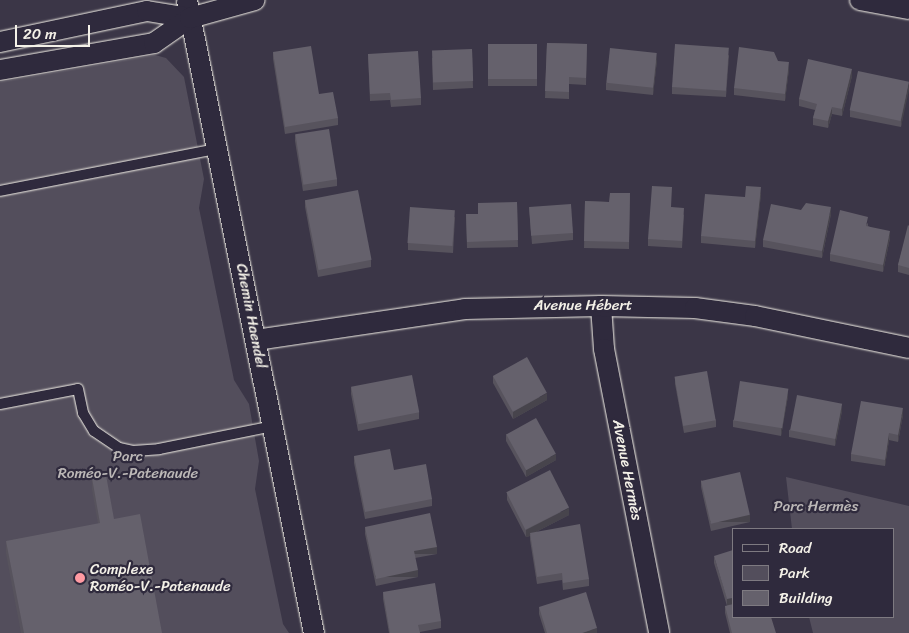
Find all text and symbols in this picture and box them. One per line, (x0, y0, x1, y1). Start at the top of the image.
scale bar (18, 15, 92, 47)
text: 20 m (23, 21, 57, 47)
street label: Chemin Haendel (232, 262, 270, 370)
street label: Avenue Hébert (534, 297, 632, 315)
street label: Avenue Hermès (608, 418, 646, 522)
park label: Parc Roméo-V.-Patenaude (58, 447, 198, 482)
park label: Parc Hermès (774, 498, 858, 516)
legend (732, 528, 894, 618)
text: Road (779, 535, 811, 561)
place label: Complexe Roméo-V.-Patenaude (90, 560, 231, 595)
text: Park (779, 560, 810, 586)
marker: Complexe Roméo-V.-Patenaude (74, 572, 86, 584)
text: Building (779, 585, 833, 611)

